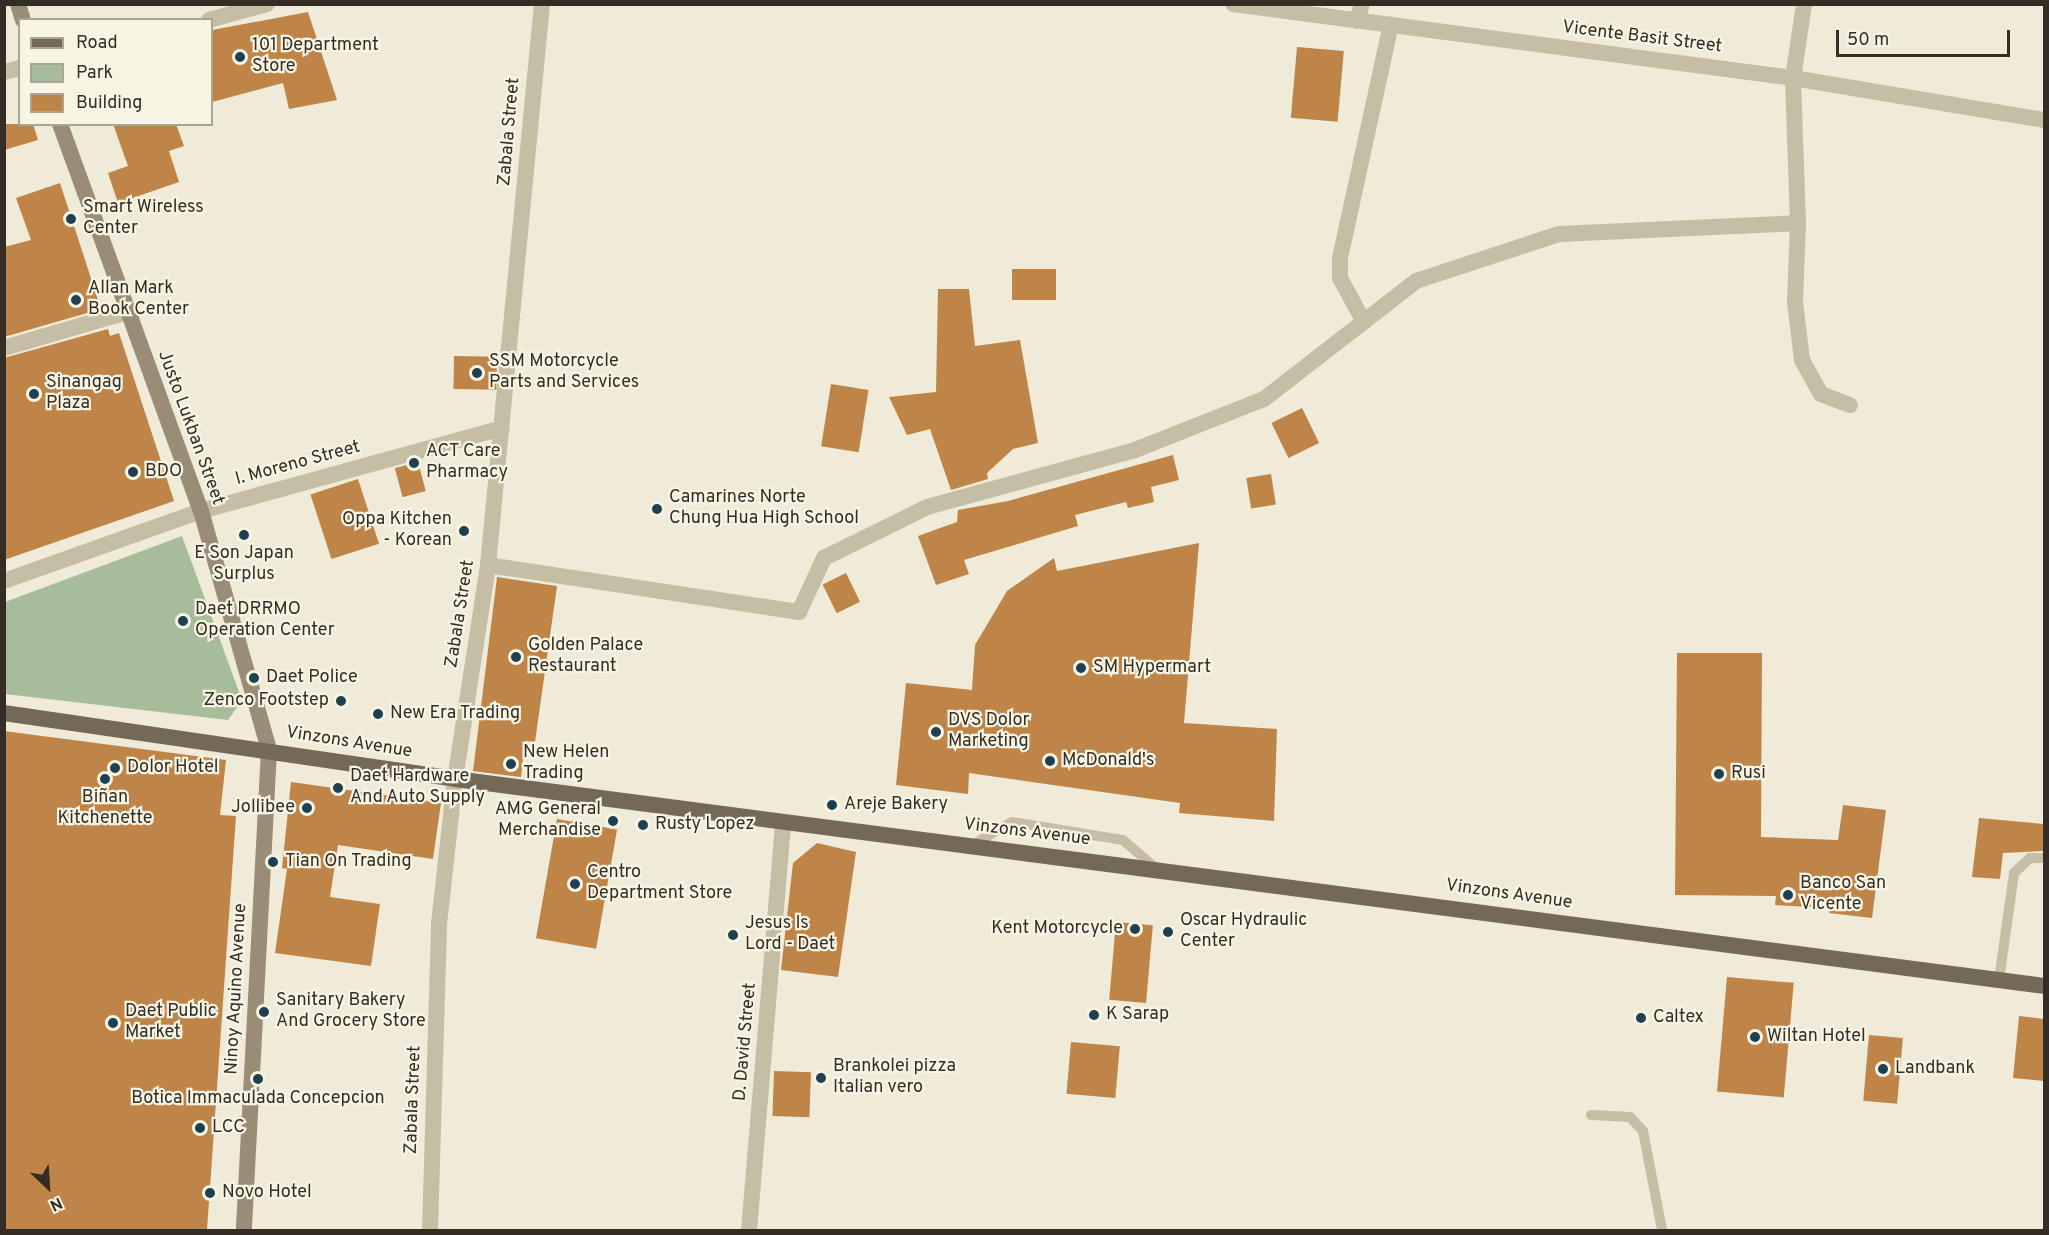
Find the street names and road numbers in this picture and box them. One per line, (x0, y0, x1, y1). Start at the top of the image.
street label: Vicente Basit Street (1561, 17, 1723, 59)
street label: Zabala Street (494, 77, 526, 187)
street label: Justo Lukban Street (152, 348, 228, 508)
street label: I. Moreno Street (233, 437, 363, 491)
street label: Zabala Street (442, 558, 480, 670)
street label: Vinzons Avenue (284, 722, 414, 764)
street label: Vinzons Avenue (962, 814, 1092, 852)
street label: Vinzons Avenue (1444, 875, 1574, 915)
street label: Ninoy Aquino Avenue (222, 902, 252, 1076)
street label: D. David Street (730, 982, 762, 1102)
street label: Zabala Street (401, 1045, 427, 1155)

